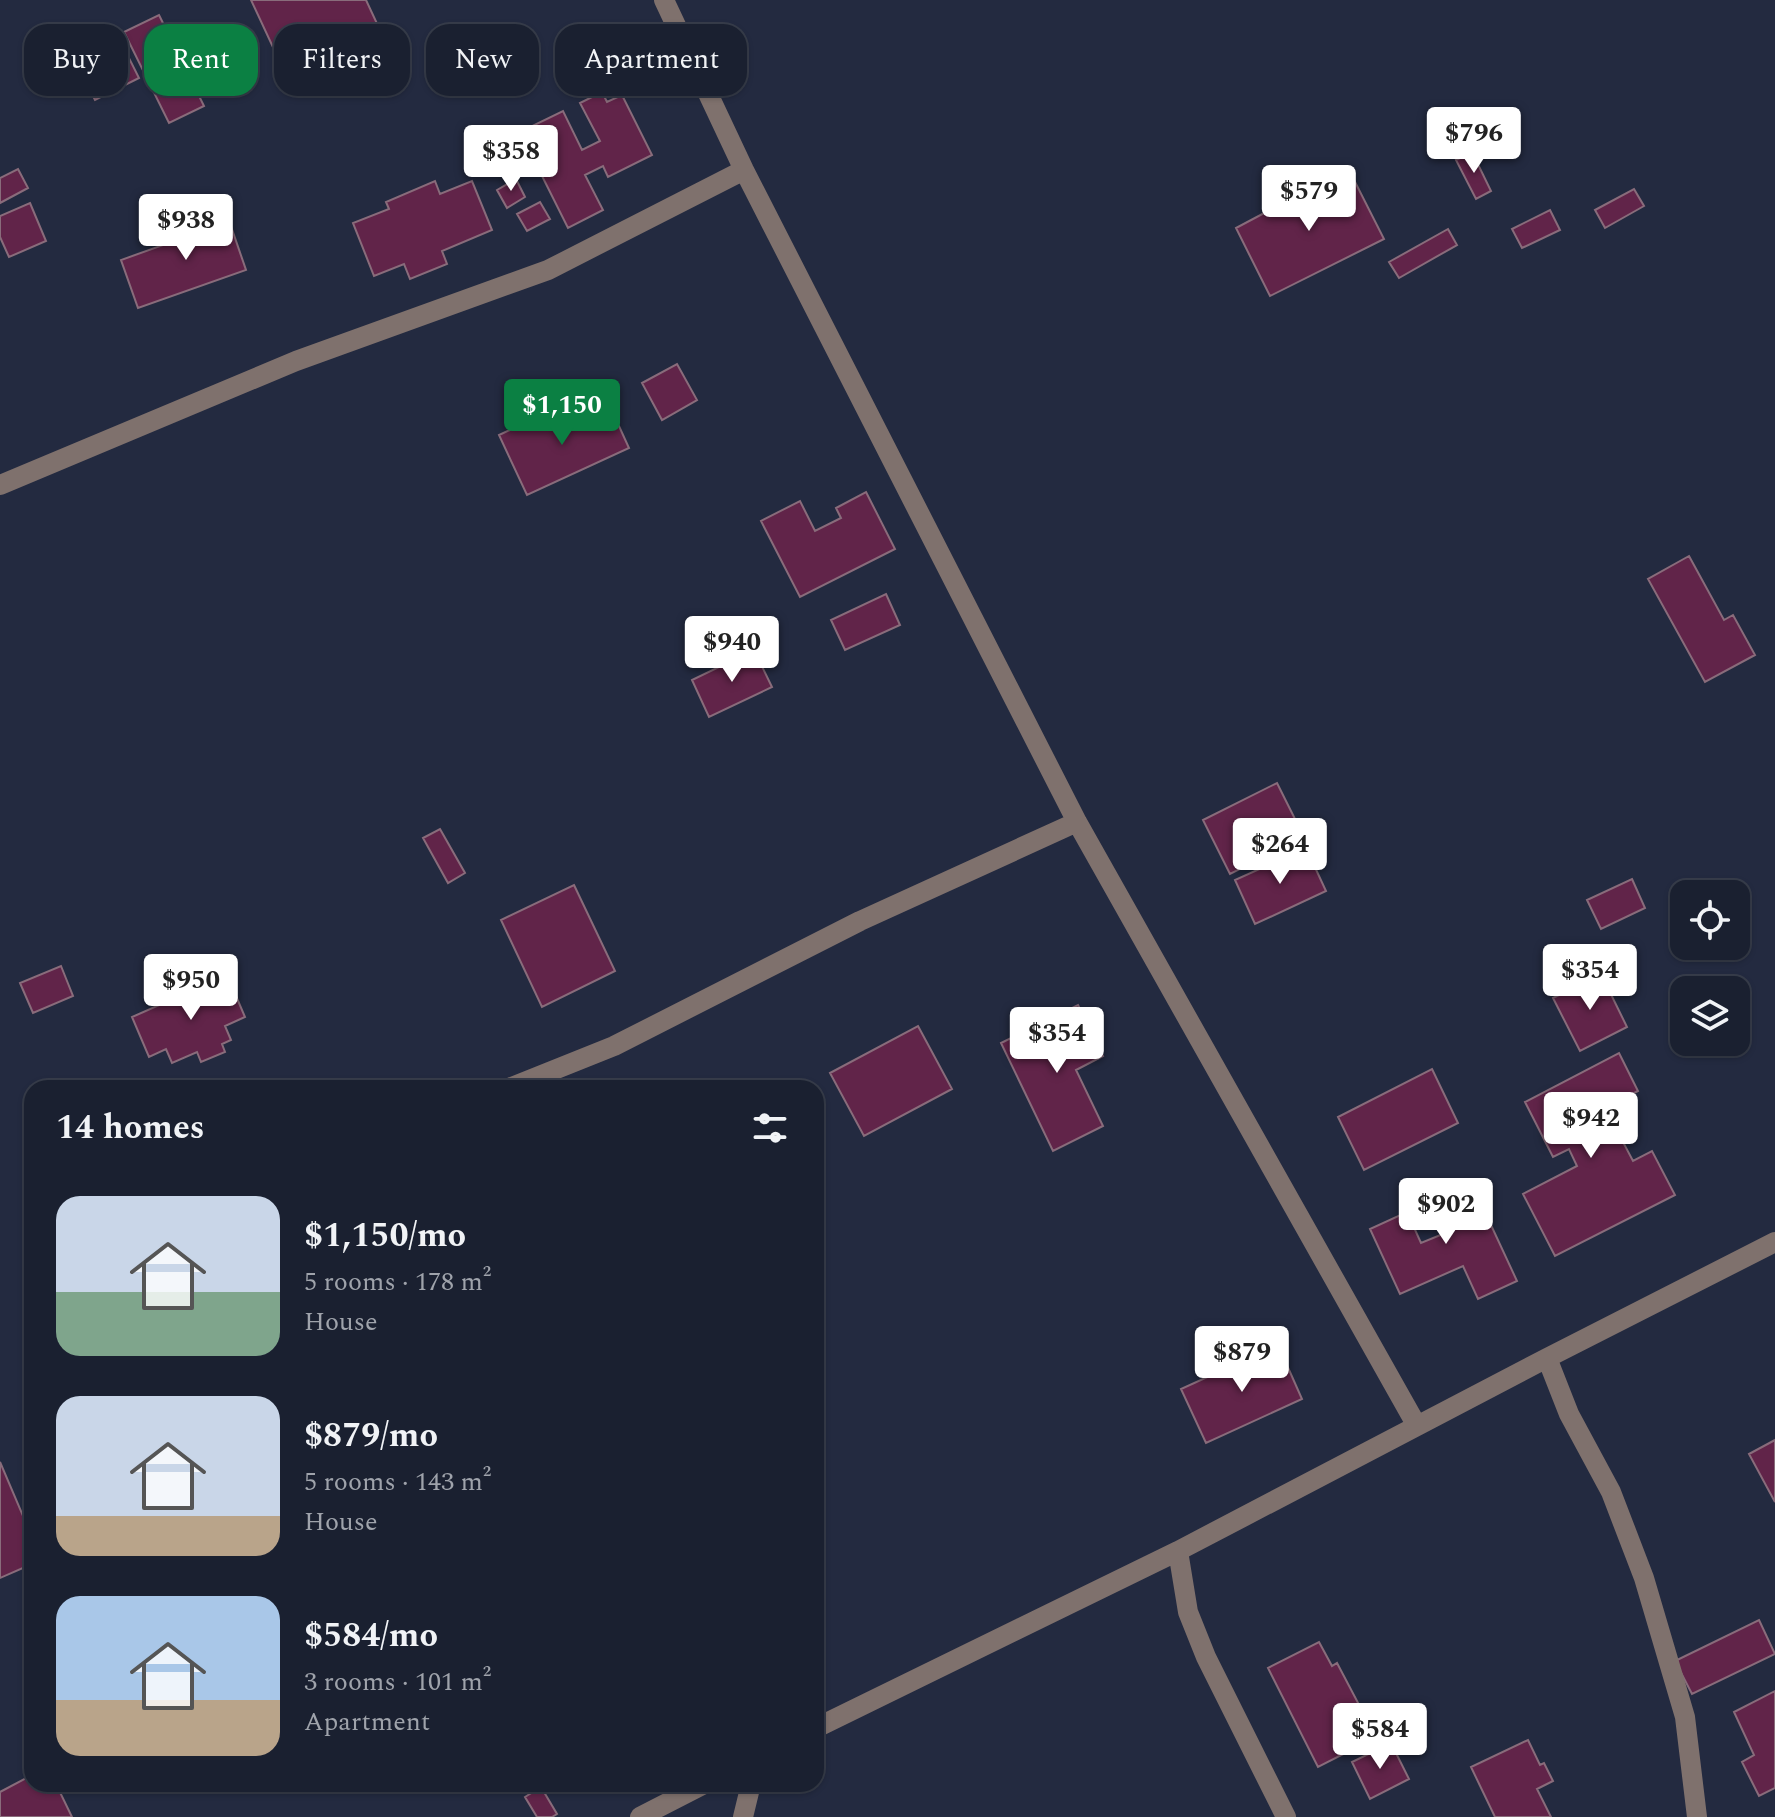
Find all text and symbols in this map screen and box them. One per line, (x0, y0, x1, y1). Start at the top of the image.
chip: Buy (24, 24, 128, 96)
chip: Rent (144, 24, 258, 96)
chip: Filters (274, 24, 410, 96)
chip: New (426, 24, 539, 96)
chip: Apartment (555, 24, 747, 96)
pin: $796 (1427, 107, 1521, 175)
text: $796 (1445, 113, 1503, 153)
pin: $358 (464, 125, 558, 193)
text: $358 (482, 131, 540, 171)
pin: $579 (1262, 165, 1356, 233)
text: $579 (1280, 171, 1338, 211)
pin: $938 (139, 194, 233, 262)
text: $938 (157, 200, 215, 240)
pin: $1,150 (497, 379, 627, 447)
text: $1,150 (522, 385, 602, 425)
pin: $940 (685, 616, 779, 684)
text: $940 (703, 622, 761, 662)
pin: $264 (1233, 818, 1327, 886)
text: $264 (1251, 824, 1309, 864)
map controls (1670, 880, 1750, 1056)
button: locate (1670, 880, 1750, 960)
pin: $354 (1543, 944, 1637, 1012)
text: $354 (1561, 950, 1619, 990)
pin: $950 (144, 954, 238, 1022)
text: $950 (162, 960, 220, 1000)
button: layers (1670, 976, 1750, 1056)
pin: $354 (1010, 1007, 1104, 1075)
text: $354 (1028, 1013, 1086, 1053)
pin: $942 (1544, 1092, 1638, 1160)
text: $942 (1562, 1098, 1620, 1138)
text: 14 homes (56, 1102, 205, 1154)
icon: filters (748, 1106, 792, 1150)
pin: $902 (1399, 1178, 1493, 1246)
text: $902 (1417, 1184, 1475, 1224)
text: $1,150/mo (304, 1210, 466, 1262)
icon: home (120, 1228, 216, 1324)
text: 5 rooms · 178 m² (304, 1262, 491, 1302)
text: House (304, 1302, 378, 1342)
pin: $879 (1195, 1326, 1289, 1394)
text: $879 (1213, 1332, 1271, 1372)
text: $879/mo (304, 1410, 438, 1462)
icon: home (120, 1428, 216, 1524)
text: 5 rooms · 143 m² (304, 1462, 491, 1502)
text: House (304, 1502, 378, 1542)
text: $584/mo (304, 1610, 438, 1662)
icon: home (120, 1628, 216, 1724)
text: 3 rooms · 101 m² (304, 1662, 491, 1702)
text: Apartment (304, 1702, 430, 1742)
pin: $584 (1333, 1703, 1427, 1771)
text: $584 (1351, 1709, 1409, 1749)

